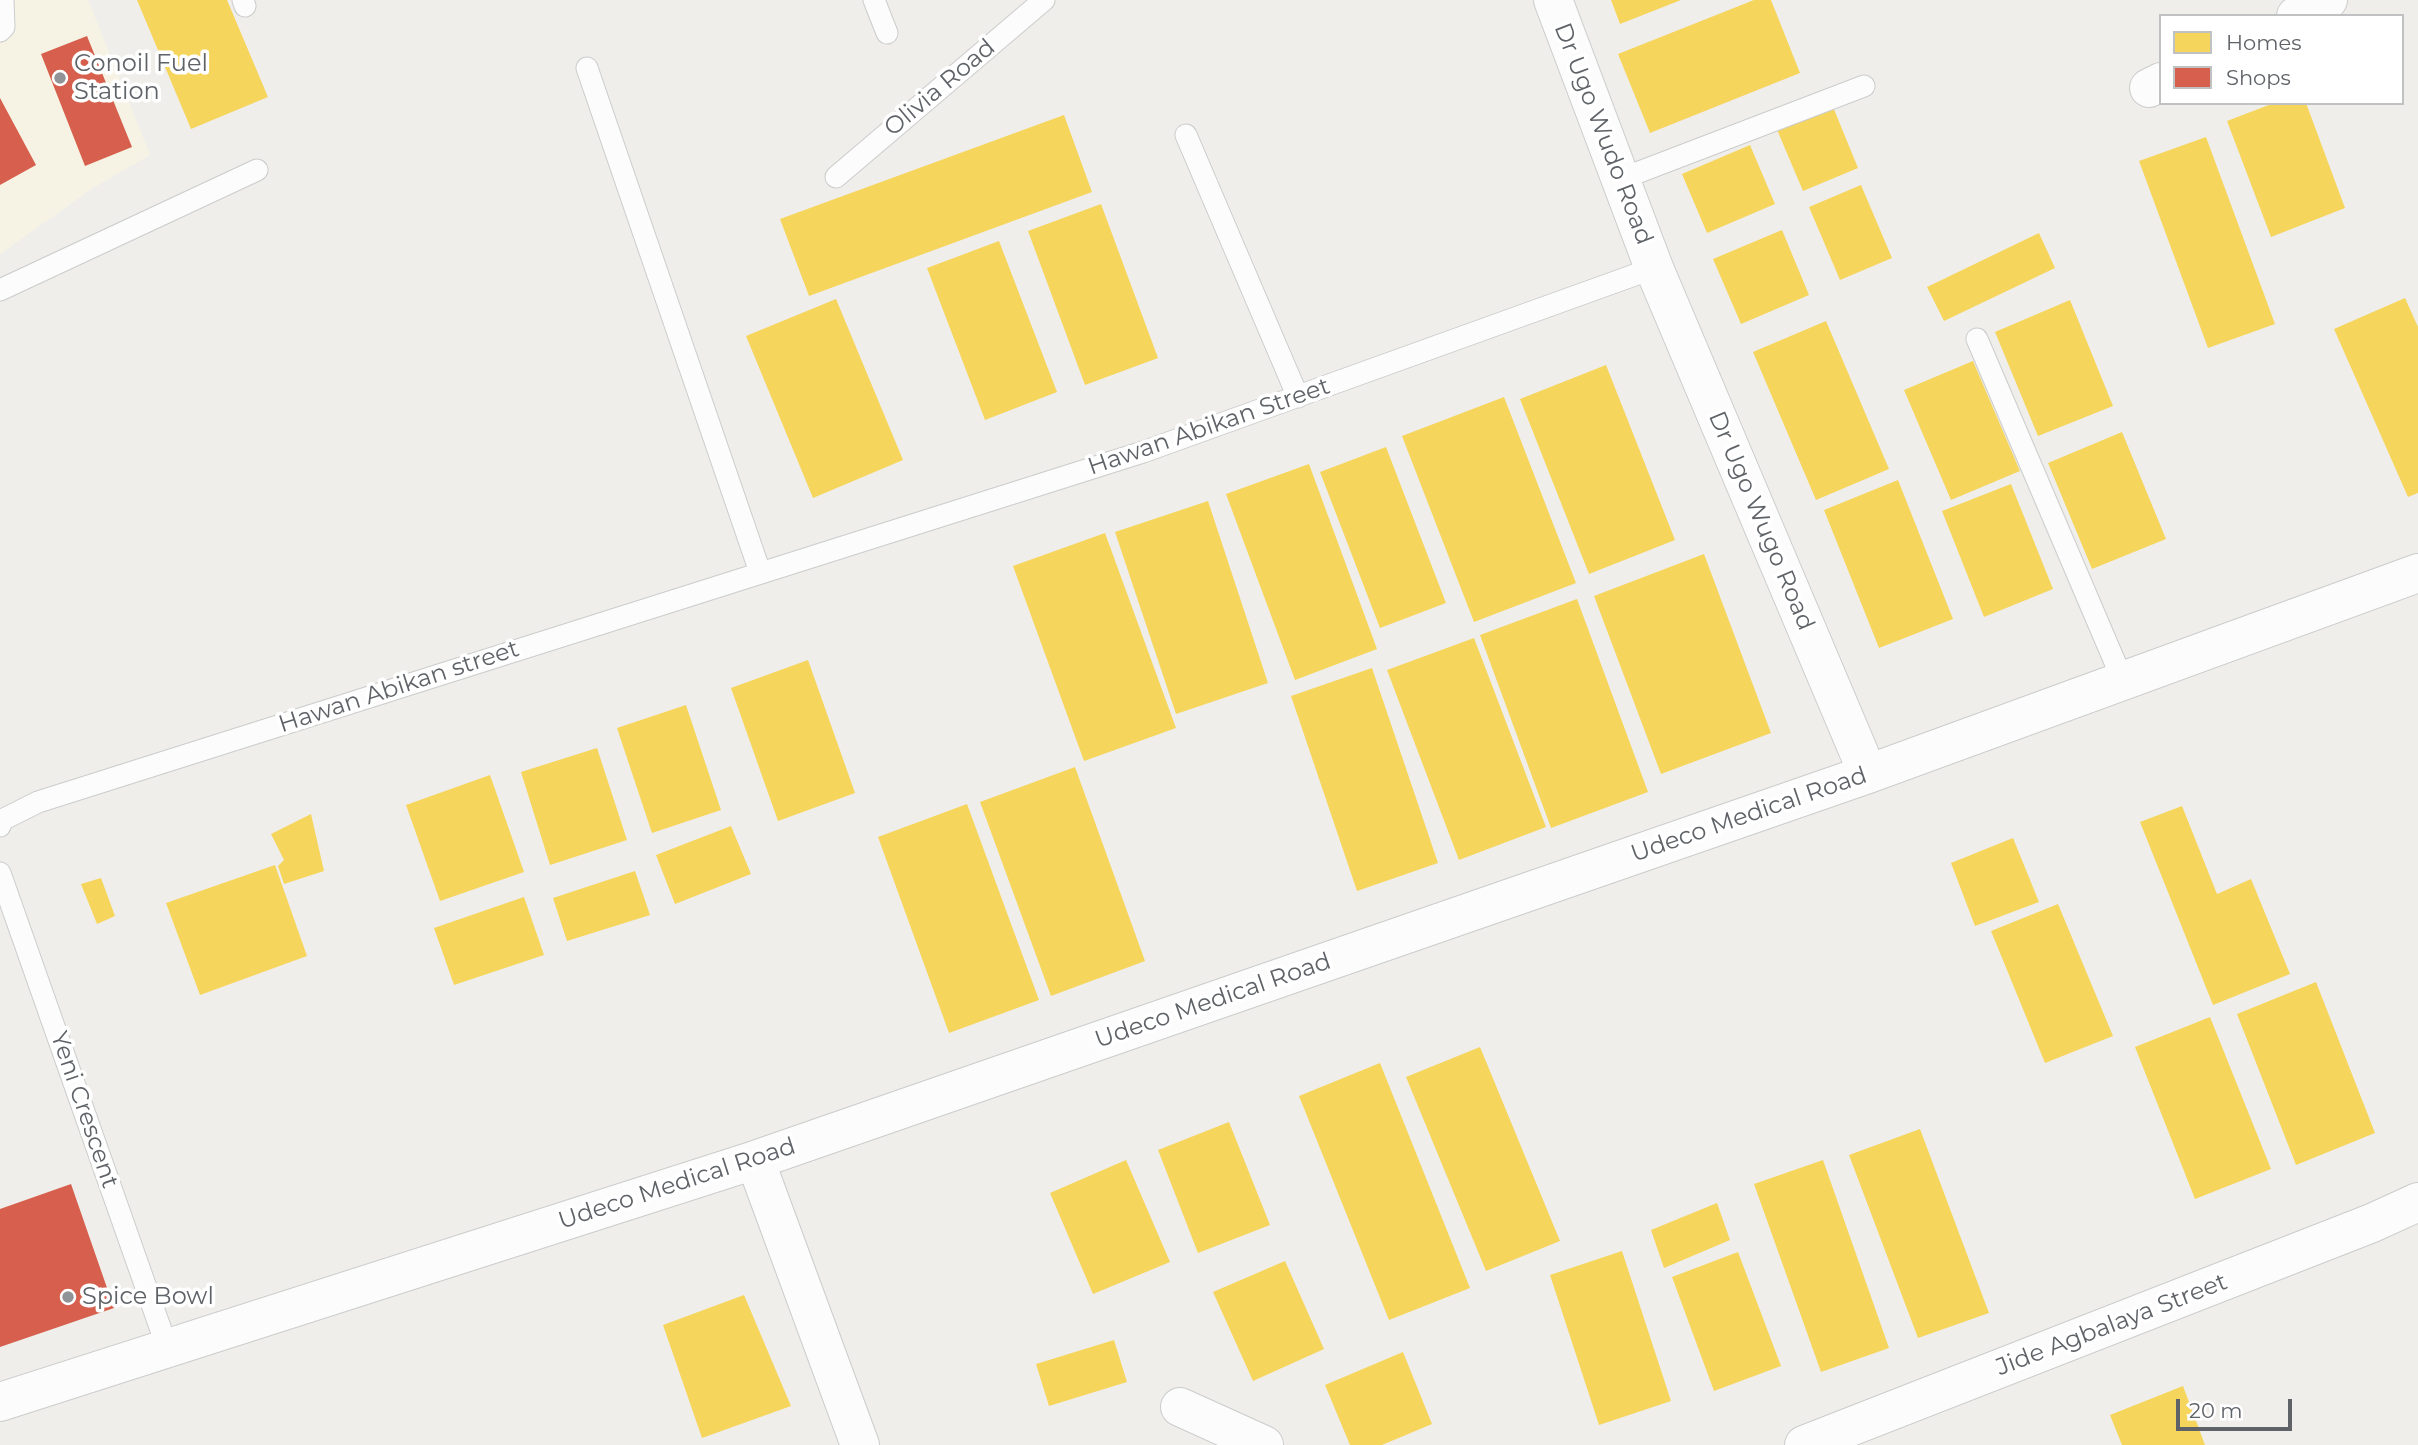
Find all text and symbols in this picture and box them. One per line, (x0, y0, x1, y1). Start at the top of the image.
legend (2159, 14, 2404, 105)
street label: Dr Ugo Wudo Road (1547, 19, 1659, 249)
text: Homes (2226, 30, 2301, 55)
street label: Olivia Road (879, 33, 1001, 143)
place label: Conoil Fuel Station (74, 50, 208, 106)
text: Shops (2226, 65, 2291, 90)
marker: Conoil Fuel Station (52, 70, 68, 86)
street label: Hawan Abikan Street (1084, 372, 1334, 482)
street label: Dr Ugo Wugo Road (1702, 407, 1820, 635)
street label: Hawan Abikan street (275, 635, 523, 739)
street label: Udeco Medical Road (1627, 761, 1871, 869)
street label: Udeco Medical Road (1091, 947, 1335, 1055)
street label: Yeni Crescent (44, 1028, 124, 1192)
street label: Udeco Medical Road (555, 1132, 799, 1236)
street label: Jide Agbalaya Street (1992, 1268, 2232, 1382)
place label: Spice Bowl (82, 1283, 214, 1311)
marker: Spice Bowl (60, 1289, 76, 1305)
scale bar (2180, 1386, 2296, 1430)
text: 20 m (2189, 1398, 2243, 1423)

